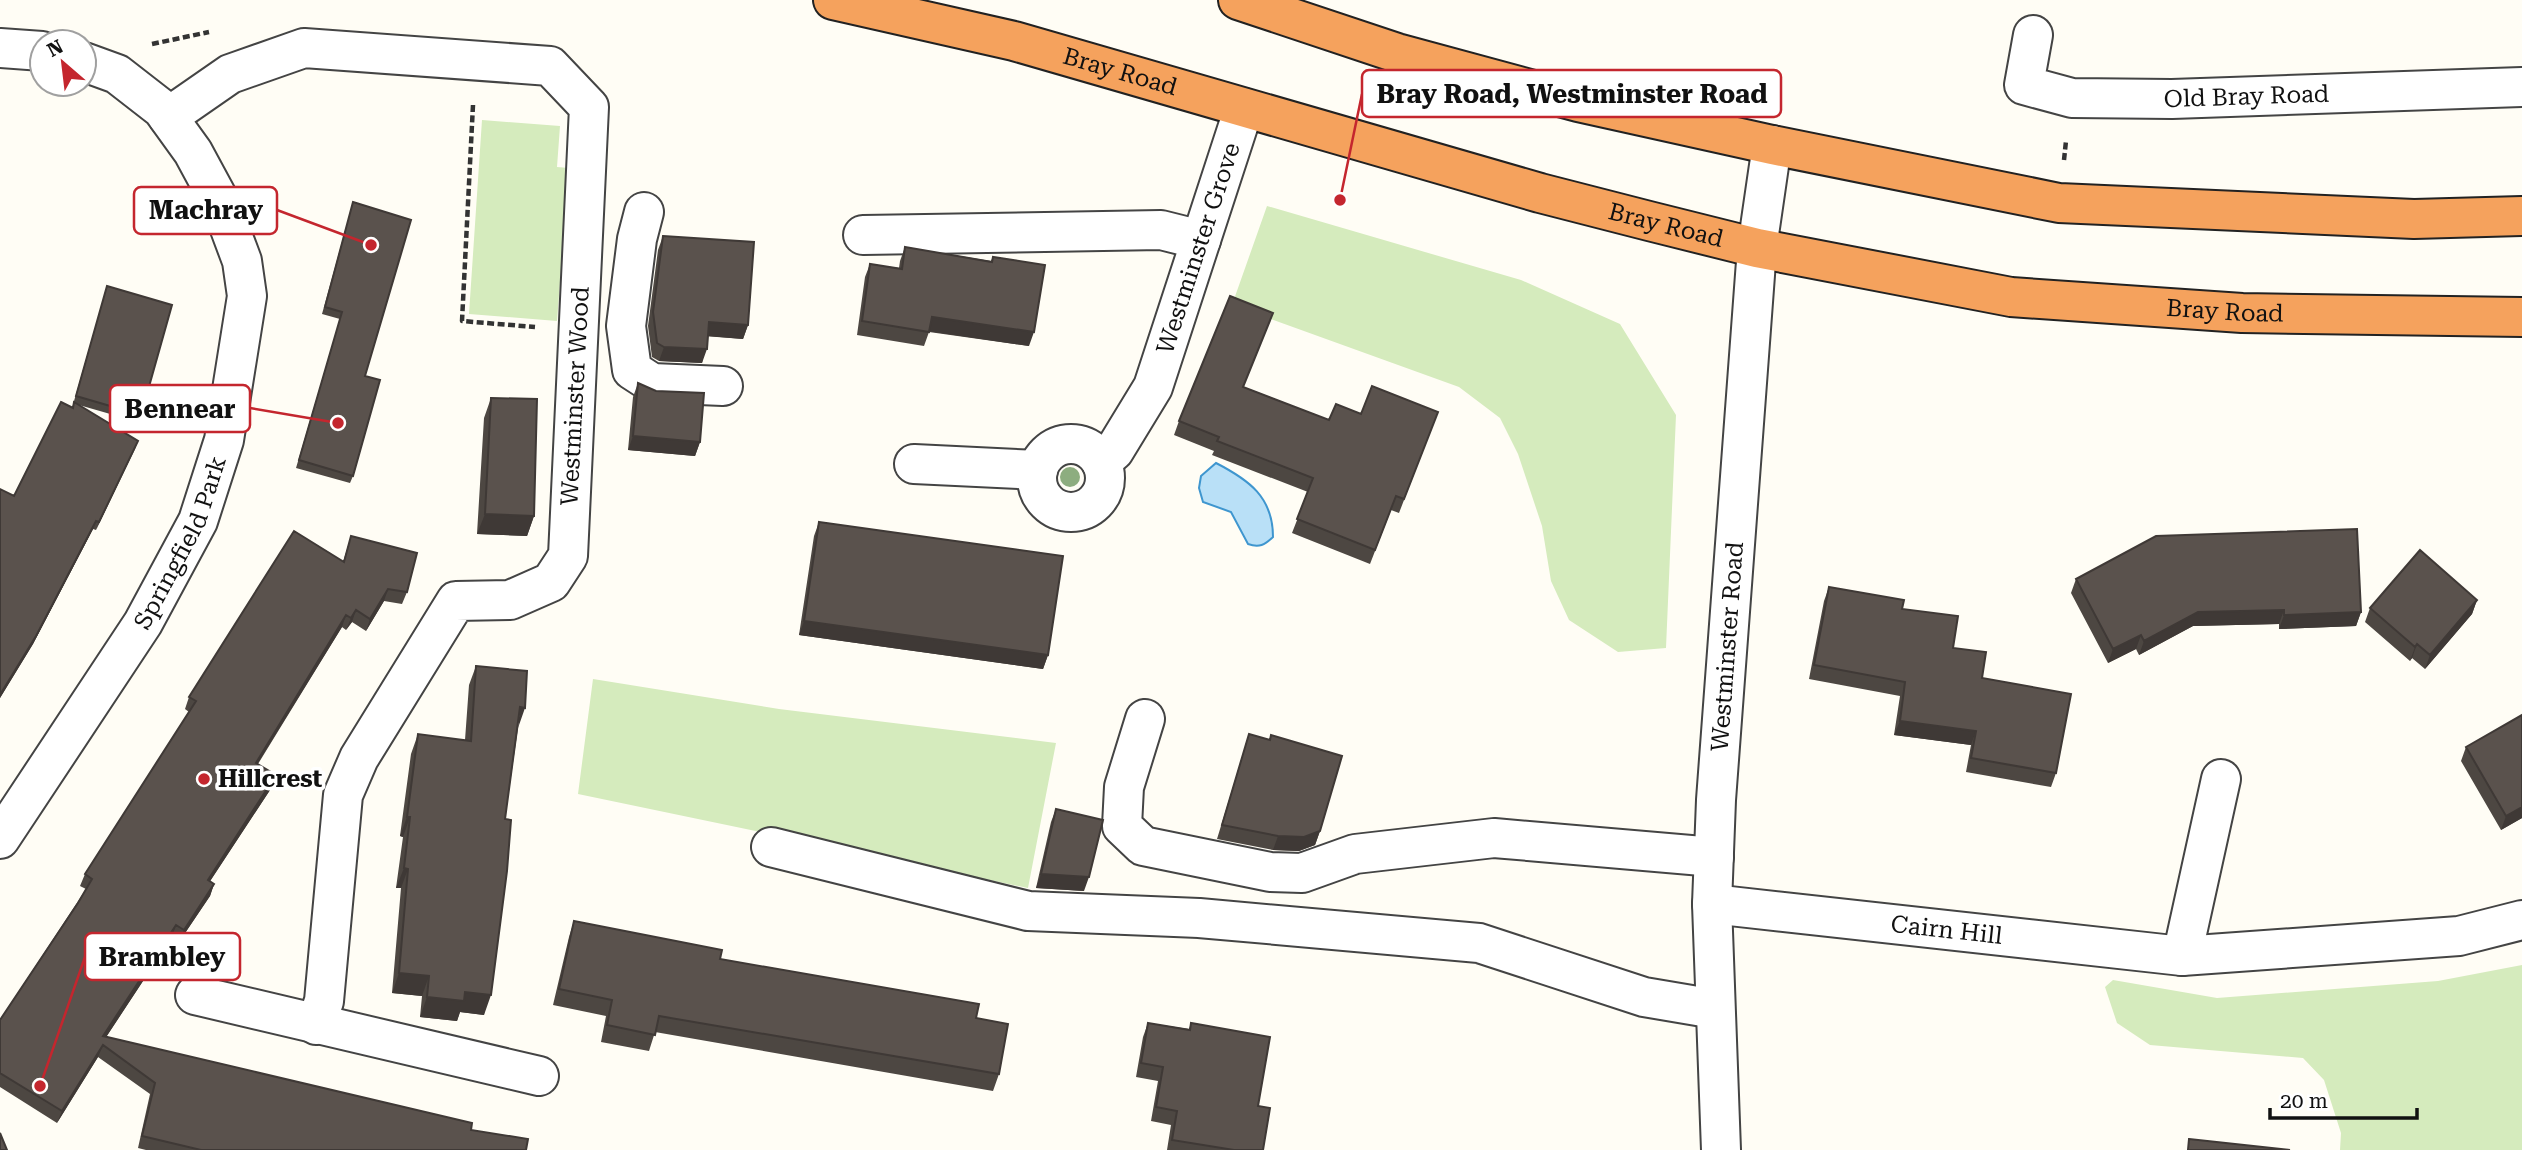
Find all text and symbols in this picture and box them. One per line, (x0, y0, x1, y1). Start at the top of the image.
north arrow (28, 28, 98, 98)
text: N (43, 35, 67, 62)
street label: Bray Road (1060, 42, 1180, 101)
callout: Bray Road, Westminster Road (1362, 70, 1781, 117)
text: Bray Road, Westminster Road (1376, 79, 1768, 109)
street label: Old Bray Road (2163, 80, 2330, 113)
street label: Westminster Grove (1151, 139, 1246, 357)
callout: Machray (134, 187, 277, 234)
text: Machray (149, 195, 264, 225)
street label: Bray Road (1605, 197, 1726, 253)
street label: Westminster Wood (555, 286, 595, 506)
street label: Bray Road (2165, 294, 2284, 328)
callout: Bennear (110, 385, 250, 432)
text: Bennear (124, 394, 236, 424)
street label: Springfield Park (128, 453, 232, 634)
street label: Westminster Road (1706, 541, 1749, 753)
place label: Hillcrest (218, 765, 323, 793)
marker: Hillcrest (196, 771, 212, 787)
street label: Cairn Hill (1889, 910, 2004, 950)
callout: Brambley (85, 933, 240, 980)
text: Brambley (99, 942, 226, 972)
scale bar (2270, 1076, 2417, 1120)
text: 20 m (2280, 1089, 2328, 1113)

